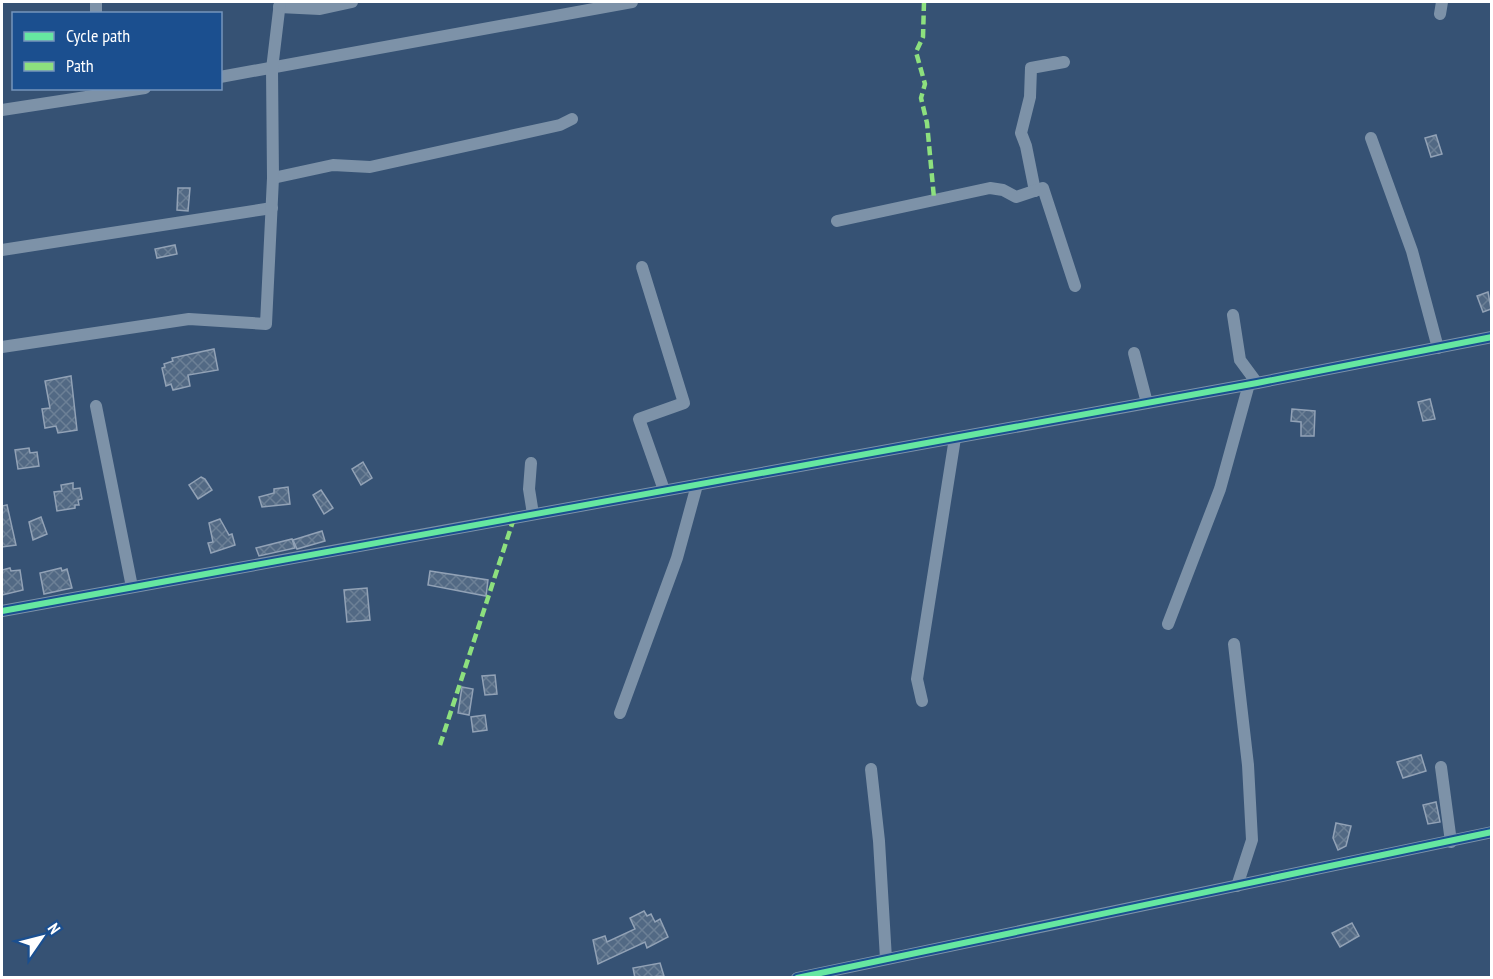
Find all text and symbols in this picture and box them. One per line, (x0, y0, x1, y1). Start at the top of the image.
legend (12, 12, 222, 90)
text: Cycle path (66, 24, 130, 47)
text: Path (66, 54, 94, 77)
north arrow (12, 907, 72, 967)
text: N (44, 919, 65, 938)

